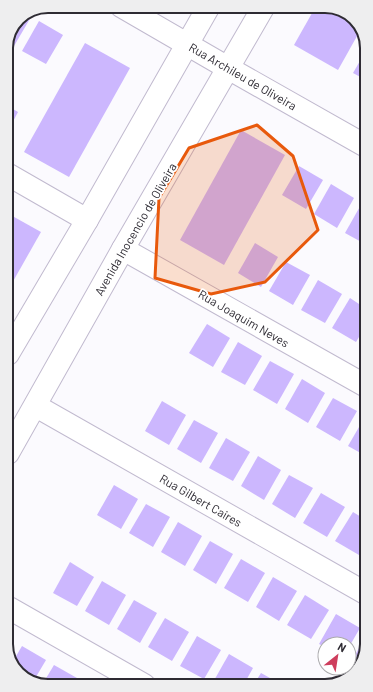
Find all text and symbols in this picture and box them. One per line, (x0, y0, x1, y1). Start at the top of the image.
street label: Rua Archileu de Oliveira (187, 40, 299, 112)
street label: Avenida Inocencio de Oliveira (91, 160, 179, 298)
street label: Rua Joaquim Neves (196, 286, 292, 350)
street label: Rua Gilbert Caires (157, 471, 245, 529)
north arrow (317, 636, 357, 676)
text: N (336, 639, 349, 654)

